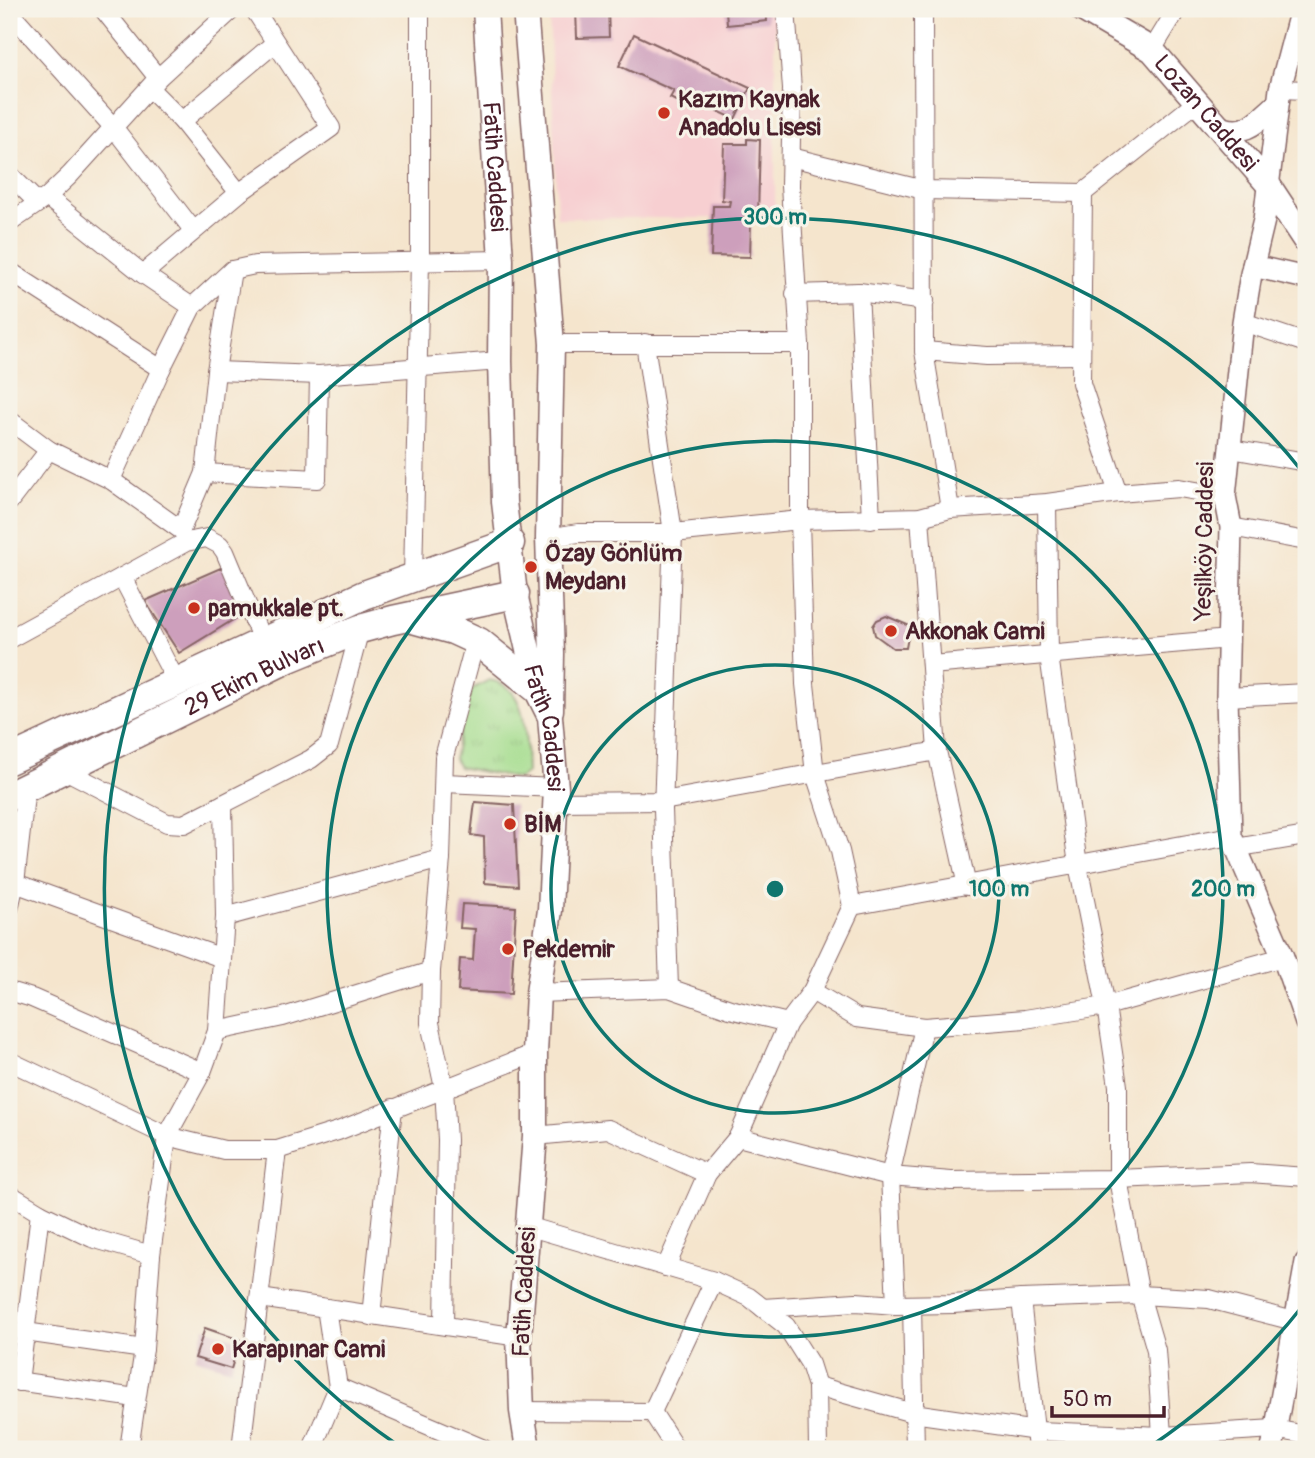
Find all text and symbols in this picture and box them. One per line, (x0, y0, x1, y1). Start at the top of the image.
street label: Lozan Caddesi (1147, 49, 1264, 177)
place label: Kazım Kaynak Anadolu Lisesi (678, 85, 821, 142)
street label: Fatih Caddesi (476, 101, 513, 233)
marker: Kazım Kaynak Anadolu Lisesi (656, 105, 672, 121)
text: 300 m (743, 204, 807, 231)
street label: Yeşilköy Caddesi (1189, 461, 1220, 622)
place label: Özay Gönlüm Meydanı (545, 539, 682, 596)
marker: Özay Gönlüm Meydanı (523, 559, 539, 575)
place label: pamukkale pt. (208, 594, 344, 623)
marker: pamukkale pt. (186, 600, 202, 616)
place label: Akkonak Cami (905, 617, 1045, 646)
marker: Akkonak Cami (883, 623, 899, 639)
street label: 29 Ekim Bulvarı (179, 631, 329, 722)
street label: Fatih Caddesi (517, 661, 570, 792)
place label: BİM (524, 810, 562, 839)
marker: BİM (502, 816, 518, 832)
text: 100 m (969, 876, 1029, 903)
text: 200 m (1191, 876, 1255, 903)
centre of rings (763, 877, 787, 901)
place label: Pekdemir (522, 935, 615, 964)
marker: Pekdemir (500, 941, 516, 957)
street label: Fatih Caddesi (507, 1226, 542, 1358)
place label: Karapınar Cami (232, 1335, 385, 1364)
marker: Karapınar Cami (210, 1341, 226, 1357)
scale bar (1052, 1374, 1164, 1418)
text: 50 m (1063, 1386, 1112, 1413)

